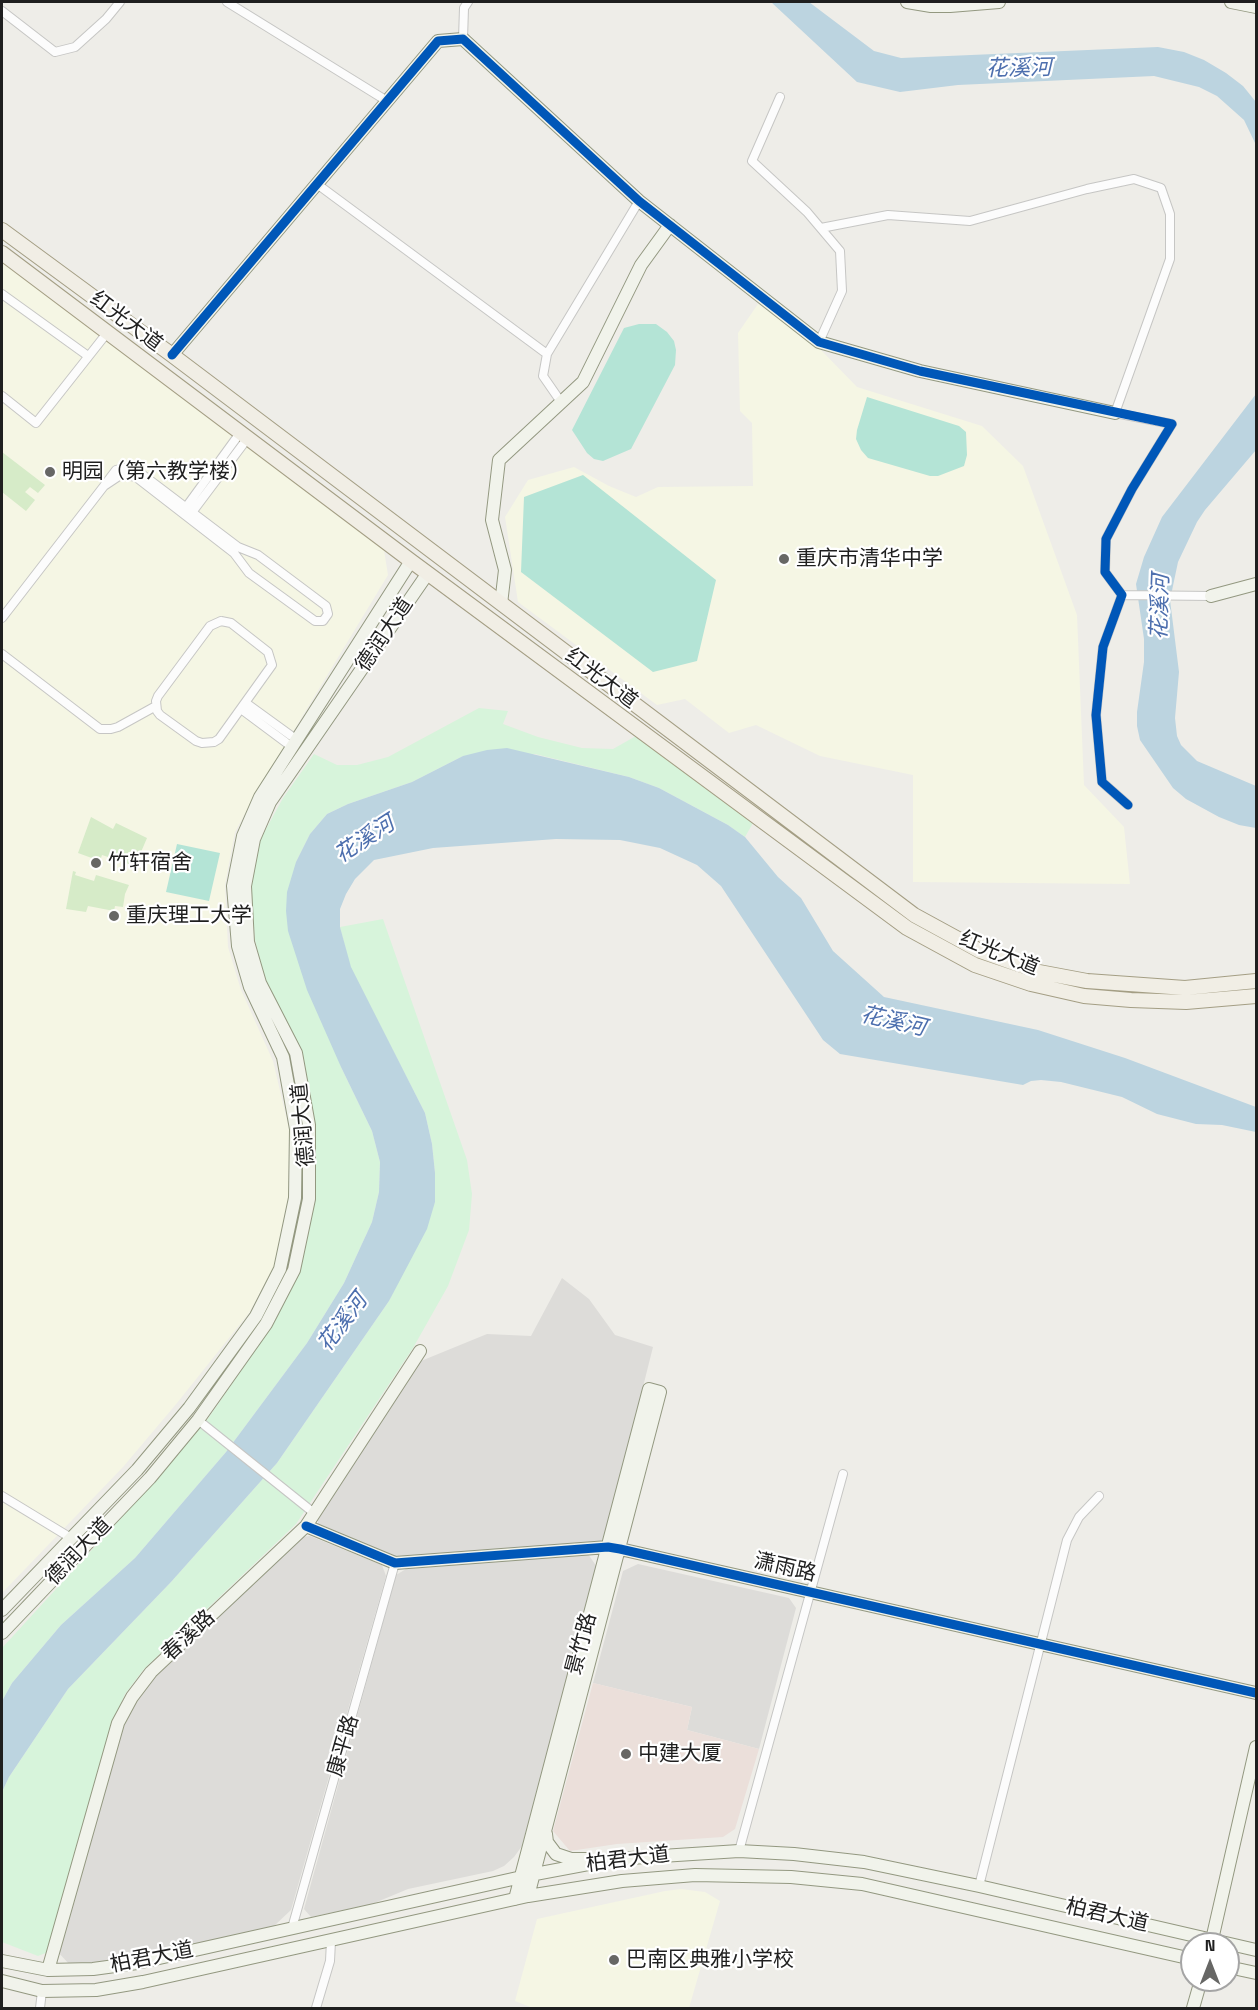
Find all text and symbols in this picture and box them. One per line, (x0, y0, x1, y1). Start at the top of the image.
water label: 花溪河 (986, 55, 1052, 83)
street label: 红光大道 (85, 287, 167, 357)
place label: 明园（第六教学楼） (62, 459, 251, 485)
marker: 明园（第六教学楼） (43, 465, 57, 479)
place label: 重庆市清华中学 (796, 546, 943, 572)
marker: 重庆市清华中学 (777, 552, 791, 566)
water label: 花溪河 (1147, 574, 1175, 640)
street label: 德润大道 (351, 593, 419, 677)
street label: 红光大道 (560, 644, 642, 714)
water label: 花溪河 (330, 811, 400, 869)
place label: 竹轩宿舍 (108, 850, 192, 876)
marker: 竹轩宿舍 (89, 856, 103, 870)
place label: 重庆理工大学 (126, 903, 252, 929)
marker: 重庆理工大学 (107, 909, 121, 923)
street label: 红光大道 (955, 927, 1043, 981)
water label: 花溪河 (858, 1002, 928, 1042)
street label: 德润大道 (288, 1082, 320, 1168)
water label: 花溪河 (313, 1289, 373, 1357)
street label: 德润大道 (41, 1513, 117, 1591)
street label: 潇雨路 (751, 1549, 819, 1587)
street label: 春溪路 (157, 1605, 221, 1667)
street label: 景竹路 (562, 1610, 602, 1678)
street label: 康平路 (323, 1712, 365, 1780)
place label: 中建大厦 (638, 1741, 722, 1767)
marker: 中建大厦 (619, 1747, 633, 1761)
street label: 柏君大道 (585, 1842, 671, 1878)
street label: 柏君大道 (1063, 1894, 1151, 1938)
north arrow (1180, 1932, 1240, 1992)
text: N (1205, 1935, 1215, 1956)
street label: 柏君大道 (108, 1938, 196, 1978)
place label: 巴南区典雅小学校 (626, 1947, 794, 1973)
marker: 巴南区典雅小学校 (607, 1953, 621, 1967)

